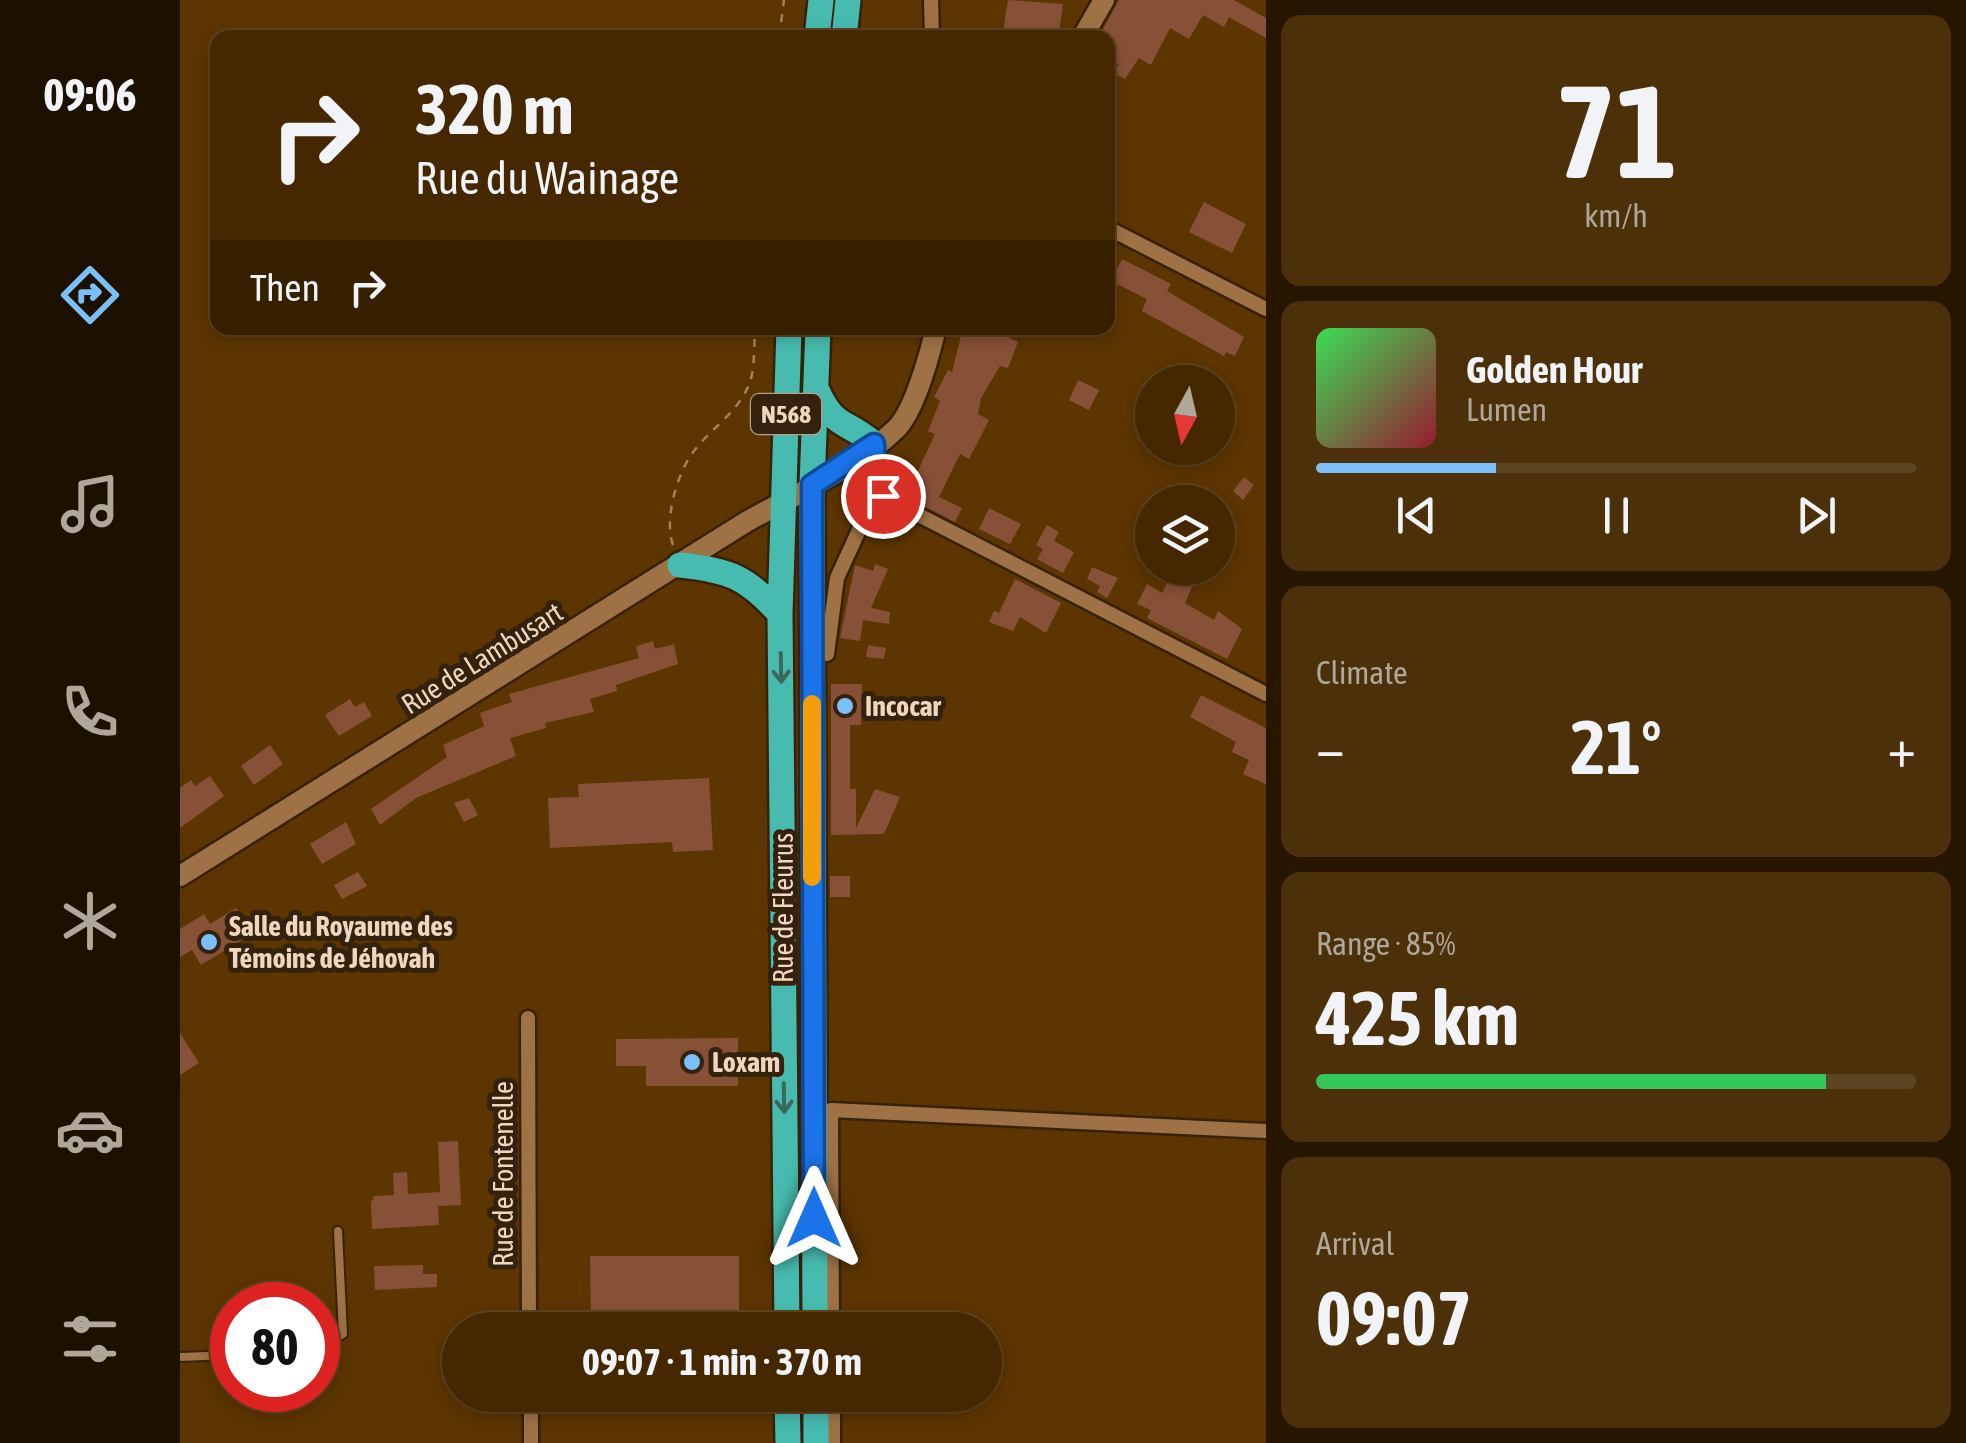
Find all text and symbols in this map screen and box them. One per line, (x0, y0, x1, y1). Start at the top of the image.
text: 71 (1555, 57, 1677, 206)
text: 09:06 (43, 69, 137, 121)
text: 320 m (415, 69, 574, 149)
icon: right (250, 70, 380, 200)
text: Rue du Wainage (415, 152, 679, 204)
text: km/h (1584, 197, 1648, 234)
icon: directions (55, 260, 125, 330)
icon: right (340, 260, 395, 315)
text: Then (250, 266, 320, 309)
text: Golden Hour (1466, 348, 1642, 391)
north arrow (1135, 365, 1235, 465)
map controls (1135, 365, 1235, 585)
text: Lumen (1466, 391, 1547, 428)
road number: N568 (751, 394, 821, 434)
pin (841, 454, 926, 539)
icon: music (55, 469, 125, 539)
icon: arrive (856, 469, 911, 524)
button: layers (1135, 485, 1235, 585)
icon: previous (1389, 488, 1444, 543)
icon: pause (1589, 488, 1644, 543)
icon: next (1789, 488, 1844, 543)
street label: Rue de Lambusart (396, 596, 568, 720)
one-way arrow (771, 652, 790, 684)
text: Climate (1316, 654, 1408, 691)
icon: phone (55, 677, 125, 747)
place label: Incocar (865, 690, 942, 722)
marker: Incocar (834, 695, 856, 717)
text: 21° (1570, 704, 1662, 790)
text: − (1316, 716, 1345, 779)
text: + (1887, 716, 1916, 779)
street label: Rue de Fleurus (767, 833, 799, 983)
icon: climate (55, 886, 125, 956)
place label: Salle du Royaume des Témoins de Jéhovah (229, 910, 453, 974)
text: Range · 85% (1316, 925, 1456, 962)
marker: Salle du Royaume des Témoins de Jéhovah (198, 931, 220, 953)
text: 425 km (1316, 975, 1519, 1061)
place label: Loxam (712, 1046, 780, 1078)
marker: Loxam (681, 1051, 703, 1073)
street label: Rue de Fontenelle (487, 1081, 519, 1267)
one-way arrow (775, 1082, 794, 1114)
icon: car (55, 1095, 125, 1165)
position arrow (762, 1166, 866, 1270)
text: Arrival (1316, 1225, 1394, 1262)
text: 09:07 (1316, 1275, 1472, 1361)
speed limit sign: 80 (210, 1282, 340, 1412)
icon: filters (55, 1304, 125, 1374)
text: 09:07 · 1 min · 370 m (582, 1340, 862, 1383)

